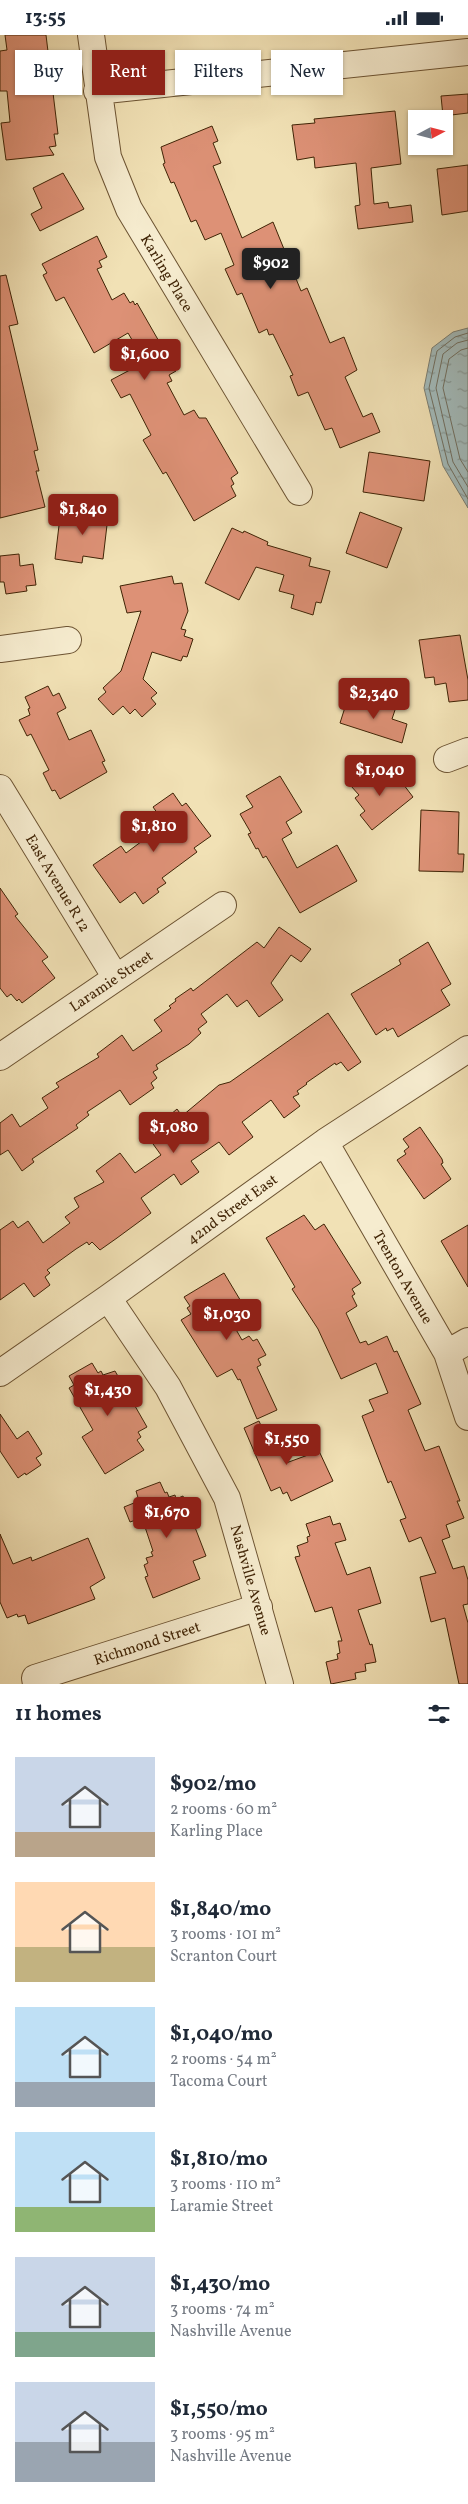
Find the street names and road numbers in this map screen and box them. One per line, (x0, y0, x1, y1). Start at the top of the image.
street label: Karling Place (134, 231, 197, 316)
street label: East Avenue R 12 (19, 831, 94, 936)
street label: Laramie Street (66, 946, 158, 1018)
street label: 42nd Street East (183, 1170, 283, 1250)
street label: Trenton Avenue (366, 1227, 437, 1328)
street label: Nashville Avenue (224, 1523, 275, 1638)
street label: Richmond Street (91, 1617, 204, 1672)

